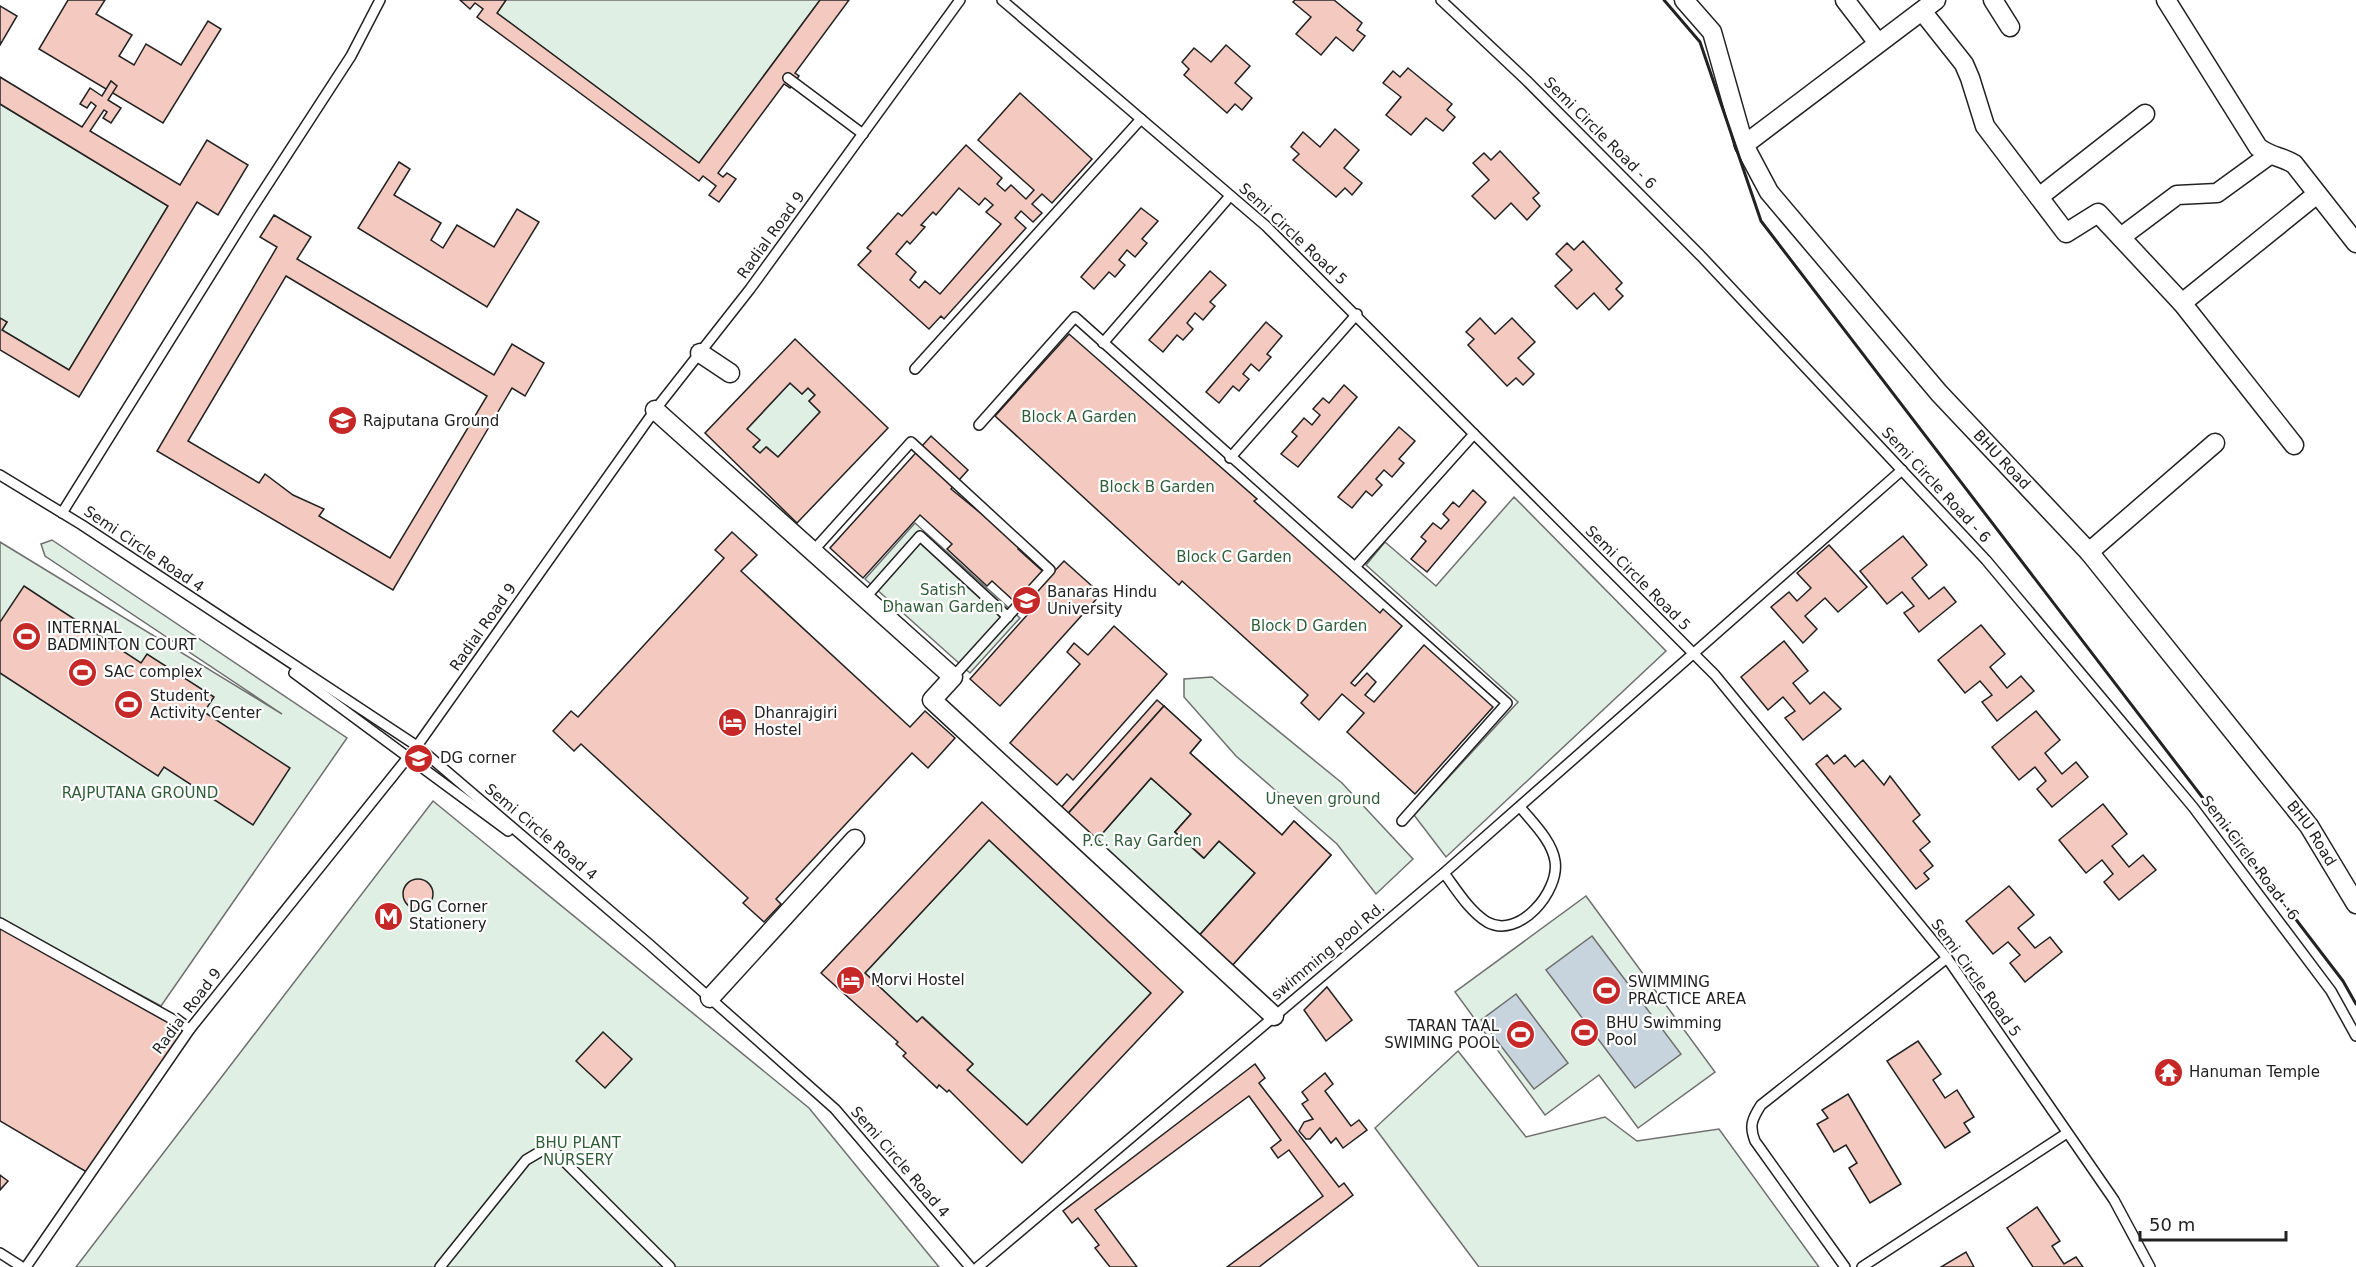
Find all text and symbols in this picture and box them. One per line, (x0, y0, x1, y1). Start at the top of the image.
street label: Semi Circle Road - 6 (1540, 73, 1660, 193)
street label: Semi Circle Road 5 (1235, 179, 1351, 289)
street label: Radial Road 9 (733, 188, 809, 282)
school or university icon: Rajputana Ground (326, 405, 358, 437)
park label: Block A Garden (1021, 408, 1137, 426)
place label: Rajputana Ground (363, 412, 499, 430)
street label: Semi Circle Road - 6 (1878, 424, 1994, 546)
street label: BHU Road (1970, 426, 2034, 493)
park label: Block B Garden (1099, 478, 1215, 496)
street label: Semi Circle Road 4 (80, 502, 208, 596)
street label: Semi Circle Road 5 (1582, 522, 1694, 634)
park label: Block C Garden (1176, 548, 1292, 566)
street label: Radial Road 9 (446, 580, 520, 674)
park label: Satish Dhawan Garden (883, 581, 1003, 616)
place label: Banaras Hindu University (1047, 583, 1157, 618)
school or university icon: Banaras Hindu University (1010, 585, 1042, 617)
park label: Block D Garden (1251, 617, 1367, 635)
place label: INTERNAL BADMINTON COURT (47, 619, 197, 654)
sports icon: INTERNAL BADMINTON COURT (10, 621, 42, 653)
sports icon: SAC complex (67, 656, 99, 688)
place label: SAC complex (104, 663, 203, 681)
place label: Student Activity Center (150, 687, 262, 722)
sports icon: Student Activity Center (113, 689, 145, 721)
place label: Dhanrajgiri Hostel (754, 704, 837, 739)
hotel icon: Dhanrajgiri Hostel (717, 706, 749, 738)
school or university icon: DG corner (403, 742, 435, 774)
place label: DG corner (440, 749, 517, 767)
street label: Semi Circle Road 4 (481, 780, 601, 884)
park label: RAJPUTANA GROUND (62, 784, 218, 802)
park label: Uneven ground (1265, 790, 1381, 808)
street label: Semi Circle Road - 6 (2197, 792, 2303, 924)
street label: BHU Road (2283, 797, 2340, 869)
park label: P.C. Ray Garden (1082, 832, 1202, 850)
place label: DG Corner Stationery (409, 898, 488, 933)
street label: swimming pool Rd. (1267, 898, 1389, 1004)
metro station icon: DG Corner Stationery (372, 900, 404, 932)
street label: Semi Circle Road 5 (1927, 916, 2025, 1040)
street label: Radial Road 9 (149, 964, 225, 1058)
hotel icon: Morvi Hostel (834, 964, 866, 996)
place label: Morvi Hostel (871, 971, 965, 989)
place label: SWIMMING PRACTICE AREA (1628, 973, 1747, 1008)
sports icon: SWIMMING PRACTICE AREA (1591, 975, 1623, 1007)
place label: BHU Swimming Pool (1606, 1014, 1722, 1049)
sports icon: BHU Swimming Pool (1569, 1016, 1601, 1048)
place label: TARAN TAAL SWIMING POOL (1384, 1017, 1500, 1052)
sports icon: TARAN TAAL SWIMING POOL (1504, 1019, 1536, 1051)
temple icon: Hanuman Temple (2152, 1056, 2184, 1088)
place label: Hanuman Temple (2189, 1063, 2320, 1081)
street label: Semi Circle Road 4 (847, 1103, 953, 1221)
park label: BHU PLANT NURSERY (535, 1134, 622, 1169)
scale bar (2140, 1204, 2286, 1242)
text: 50 m (2149, 1214, 2195, 1235)

